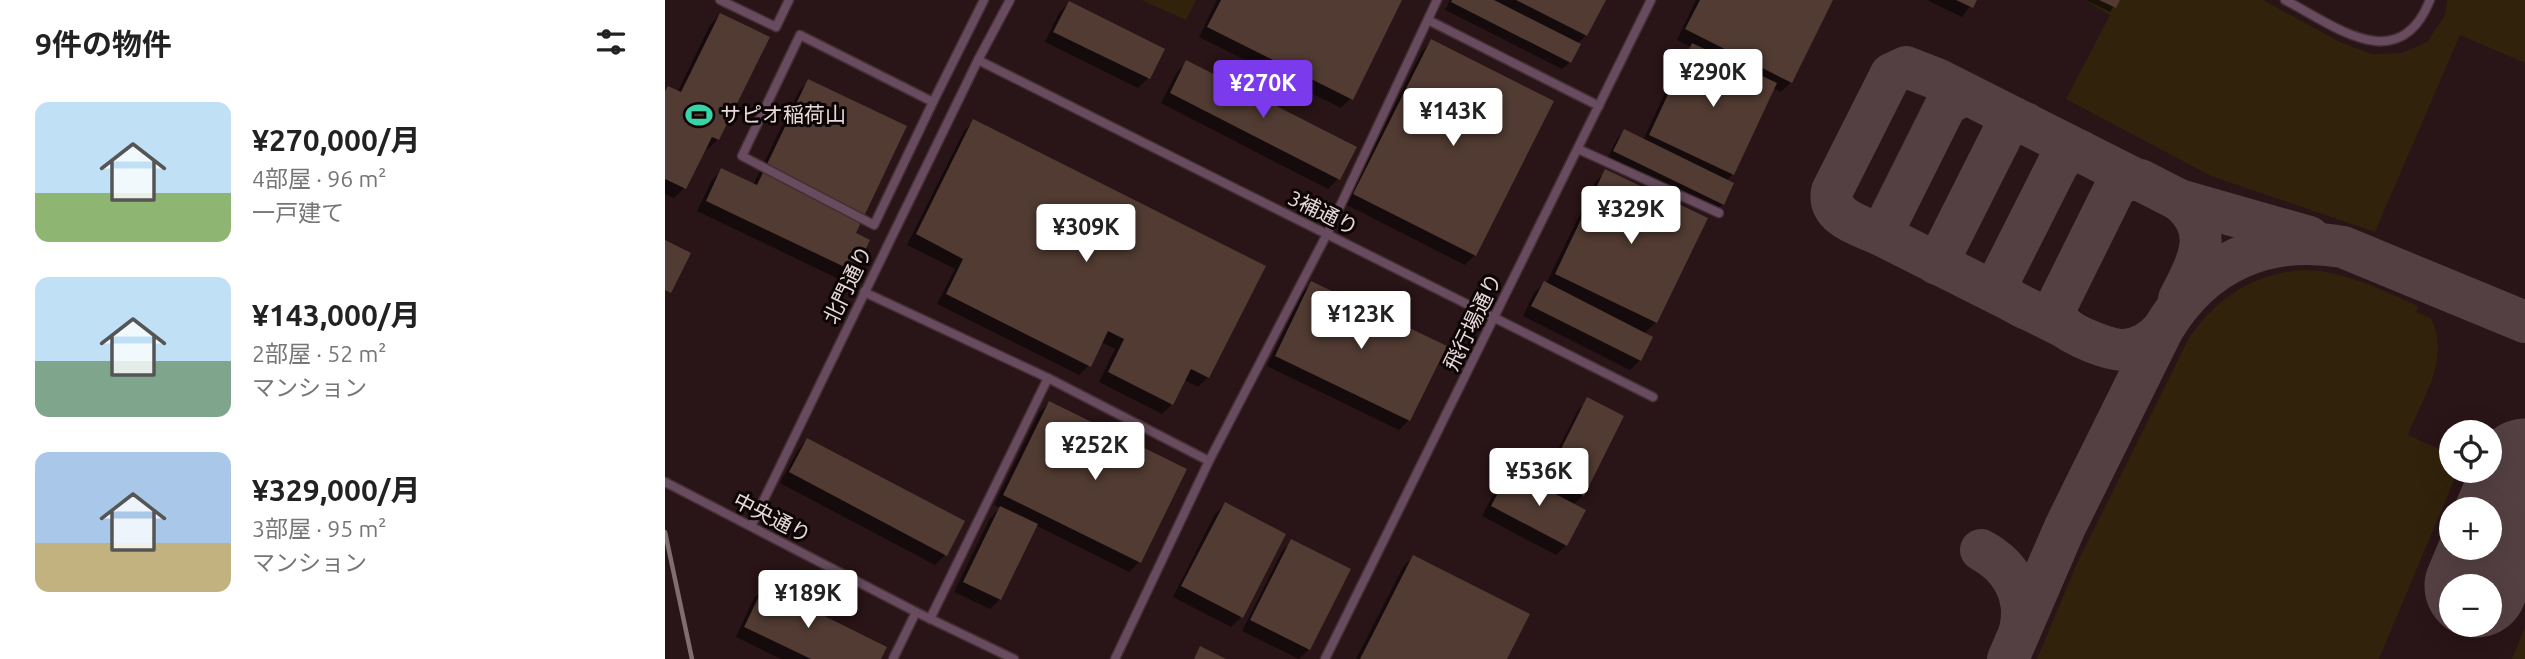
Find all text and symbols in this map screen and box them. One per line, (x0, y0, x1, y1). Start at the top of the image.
icon: filters (592, 23, 630, 61)
text: 9件の物件 (35, 27, 172, 61)
pin: ¥290K (1664, 50, 1762, 109)
text: ¥290K (1679, 59, 1747, 84)
pin: ¥270K (1214, 60, 1312, 120)
text: ¥270K (1229, 70, 1297, 95)
pin: ¥143K (1404, 88, 1502, 148)
text: ¥143K (1419, 98, 1487, 123)
sports icon: サピオ稲荷山 (684, 100, 714, 130)
place label: サピオ稲荷山 (720, 102, 846, 126)
text: ¥270,000/月 (252, 123, 420, 157)
icon: home (91, 130, 175, 214)
text: 4部屋 · 96 m² (252, 166, 386, 191)
street label: 3補通り (1285, 185, 1362, 239)
pin: ¥329K (1582, 187, 1680, 246)
text: ¥329K (1597, 196, 1665, 221)
text: 一戸建て (252, 200, 344, 225)
pin: ¥309K (1037, 204, 1135, 264)
text: ¥309K (1052, 214, 1120, 239)
street label: 北門通り (818, 242, 876, 328)
street label: 飛行場通り (1438, 269, 1506, 374)
pin: ¥123K (1312, 292, 1410, 351)
text: ¥143,000/月 (252, 298, 420, 332)
text: ¥123K (1327, 301, 1395, 326)
icon: home (91, 305, 175, 389)
text: 2部屋 · 52 m² (252, 341, 386, 366)
text: マンション (252, 375, 367, 400)
map controls (2439, 420, 2502, 637)
button: locate (2439, 420, 2502, 483)
pin: ¥252K (1046, 422, 1144, 482)
text: ¥252K (1061, 432, 1129, 457)
pin: ¥536K (1490, 448, 1588, 508)
text: ¥536K (1505, 458, 1573, 483)
text: ¥329,000/月 (252, 473, 420, 507)
icon: home (91, 480, 175, 564)
street label: 中央通り (730, 487, 815, 547)
button: + (2439, 497, 2502, 560)
text: 3部屋 · 95 m² (252, 516, 386, 541)
text: マンション (252, 550, 367, 575)
pin: ¥189K (759, 570, 857, 630)
button: − (2439, 574, 2502, 637)
text: ¥189K (774, 580, 842, 605)

